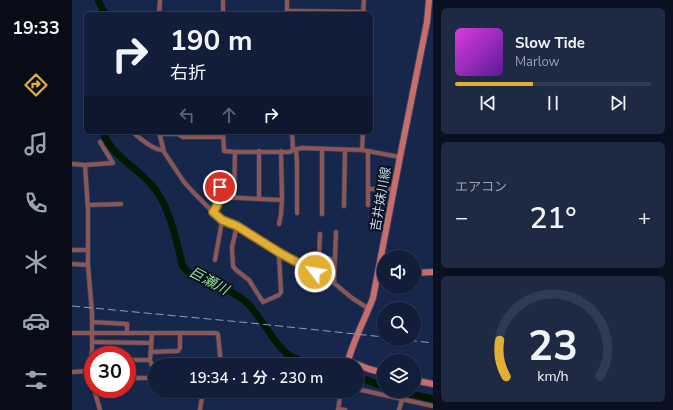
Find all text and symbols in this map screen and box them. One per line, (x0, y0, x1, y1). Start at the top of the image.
text: 19:33 (12, 16, 60, 40)
text: 190 m (170, 22, 253, 60)
icon: right (104, 28, 156, 80)
text: Slow Tide (515, 33, 585, 53)
text: Marlow (515, 53, 560, 71)
text: 右折 (170, 61, 206, 85)
icon: directions (22, 71, 50, 99)
icon: previous (477, 92, 499, 114)
icon: pause (542, 92, 564, 114)
icon: next (607, 92, 629, 114)
icon: left (176, 104, 198, 126)
icon: ahead (218, 104, 240, 126)
icon: right (260, 104, 282, 126)
icon: music (22, 130, 50, 158)
street label: 吉井妹川線 (366, 165, 396, 233)
pin (203, 170, 237, 204)
icon: arrive (209, 176, 231, 198)
text: エアコン (455, 178, 507, 196)
icon: phone (22, 189, 50, 217)
text: 21° (529, 198, 577, 239)
text: − (455, 203, 468, 233)
text: + (638, 203, 651, 233)
icon: climate (22, 248, 50, 276)
map controls (377, 250, 421, 398)
button: sound (377, 250, 421, 294)
position arrow (294, 251, 336, 293)
water label: 巨瀬川 (186, 263, 234, 300)
button: search (377, 302, 421, 346)
icon: car (22, 307, 50, 335)
text: 23 (528, 318, 578, 375)
speed limit sign: 30 (84, 346, 136, 398)
button: layers (377, 354, 421, 398)
icon: filters (22, 366, 50, 394)
text: km/h (537, 367, 569, 386)
text: 19:34 · 1 分 · 230 m (189, 368, 323, 388)

